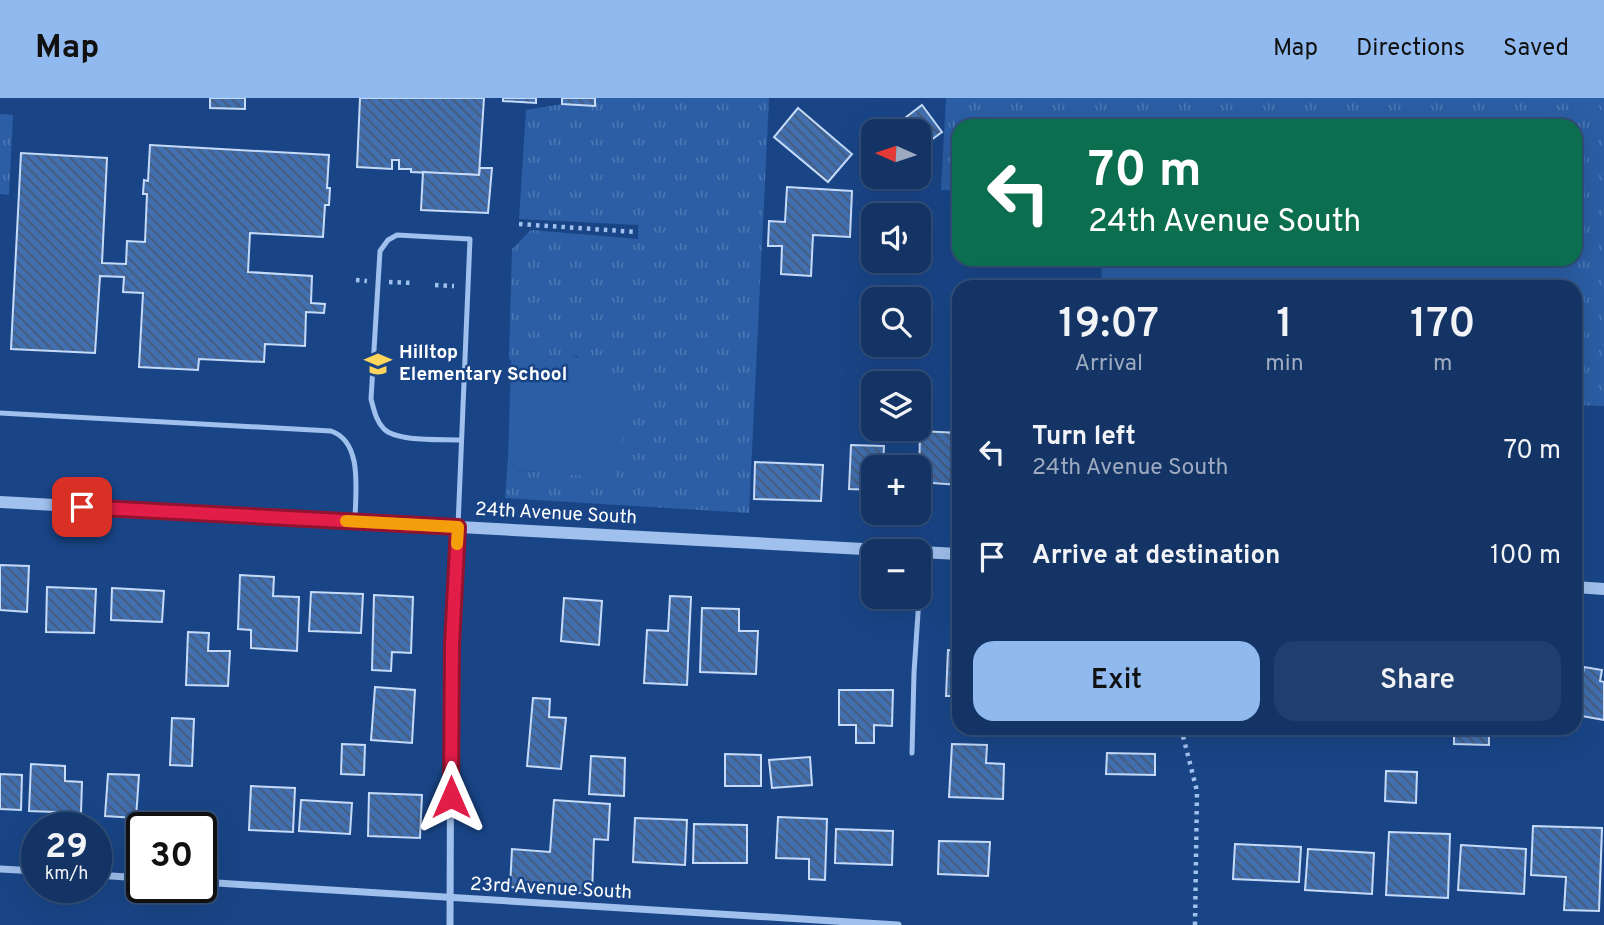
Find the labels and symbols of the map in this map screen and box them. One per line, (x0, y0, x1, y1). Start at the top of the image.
north arrow (861, 119, 931, 189)
place label: Hilltop Elementary School (399, 341, 567, 387)
school or university icon: Hilltop Elementary School (363, 349, 393, 379)
pin (52, 477, 112, 537)
street label: 24th Avenue South (474, 498, 638, 530)
position arrow (414, 760, 488, 834)
speed limit sign: 30 (126, 812, 217, 903)
street label: 23rd Avenue South (469, 873, 633, 905)

